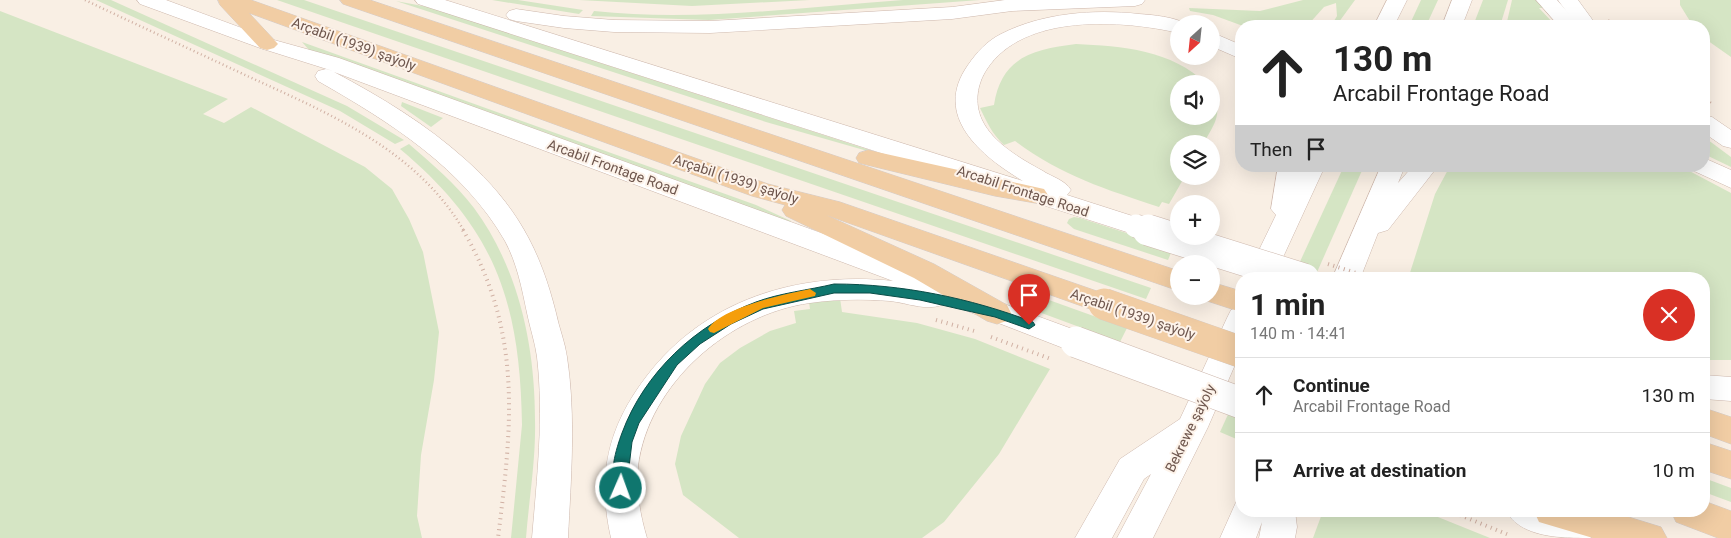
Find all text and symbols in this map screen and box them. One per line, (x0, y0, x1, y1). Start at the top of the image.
street label: Arçabil (1939) şaýoly (290, 14, 419, 75)
north arrow (1170, 15, 1220, 65)
map controls (1170, 15, 1220, 305)
text: 130 m (1333, 39, 1432, 80)
icon: ahead (1250, 40, 1315, 105)
button: sound (1170, 75, 1220, 125)
text: Arcabil Frontage Road (1333, 81, 1550, 106)
button: layers (1170, 135, 1220, 185)
icon: arrive (1302, 135, 1330, 163)
street label: Arcabil Frontage Road (546, 136, 680, 198)
text: Then (1250, 138, 1292, 161)
street label: Arçabil (1939) şaýoly (671, 151, 801, 208)
street label: Arcabil Frontage Road (955, 162, 1091, 220)
button: + (1170, 195, 1220, 245)
button: − (1170, 255, 1220, 305)
pin (1008, 274, 1050, 325)
icon: arrive (1015, 281, 1043, 309)
street label: Arçabil (1939) şaýoly (1068, 285, 1198, 344)
text: 1 min (1250, 287, 1325, 322)
button: close (1643, 289, 1695, 341)
text: 140 m · 14:41 (1250, 324, 1347, 343)
text: Continue (1293, 374, 1370, 397)
street label: Bekrewe şaýoly (1162, 381, 1218, 475)
icon: ahead (1250, 381, 1278, 409)
text: 130 m (1642, 384, 1695, 407)
text: Arcabil Frontage Road (1293, 397, 1450, 416)
icon: arrive (1250, 456, 1278, 484)
text: Arrive at destination (1293, 459, 1466, 482)
text: 10 m (1652, 459, 1695, 482)
position arrow (594, 461, 646, 513)

